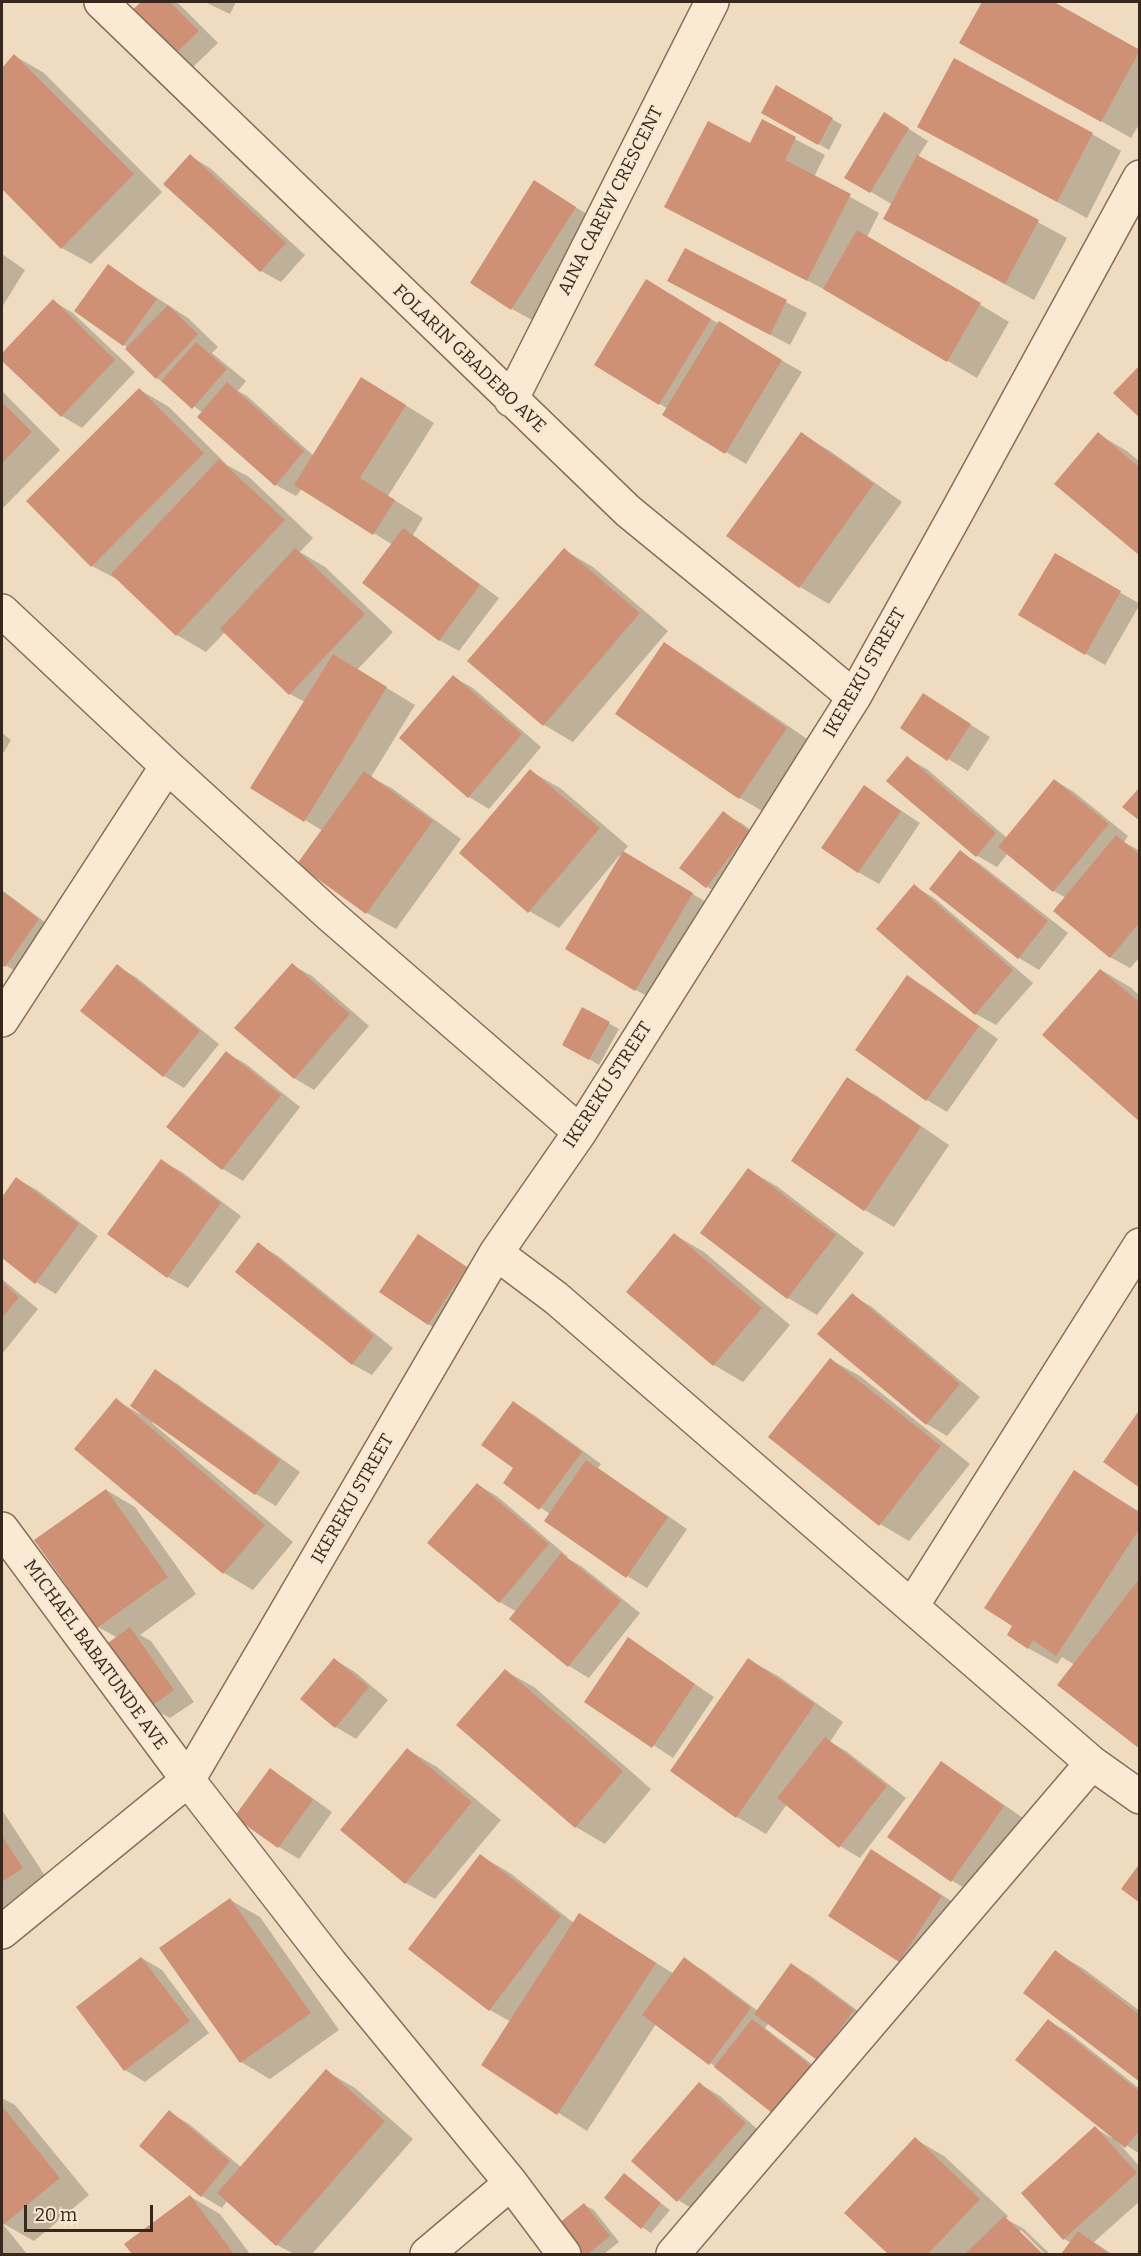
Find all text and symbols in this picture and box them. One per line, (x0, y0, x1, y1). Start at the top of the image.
street label: AINA CAREW CRESCENT (554, 103, 668, 299)
street label: FOLARIN GBADEBO AVE (388, 280, 550, 438)
street label: IKEREKU STREET (819, 604, 911, 742)
street label: IKEREKU STREET (559, 1018, 657, 1152)
street label: IKEREKU STREET (307, 1430, 399, 1568)
street label: MICHAEL BABATUNDE AVE (19, 1556, 171, 1754)
scale bar (27, 2193, 156, 2231)
text: 20 m (35, 2204, 77, 2226)

